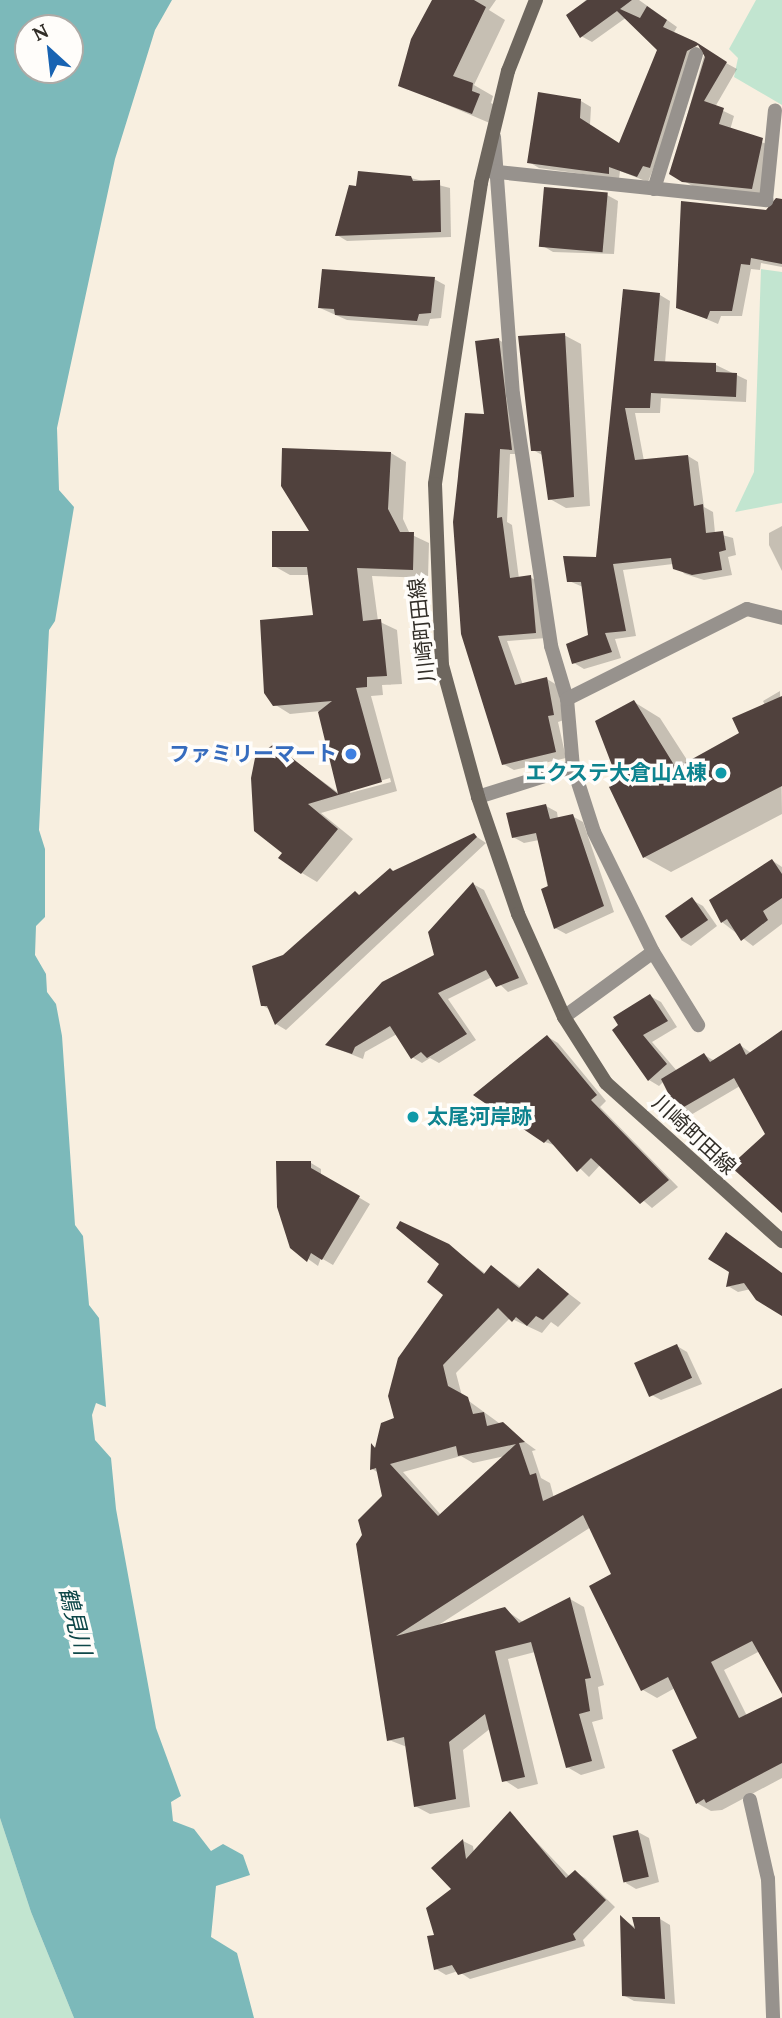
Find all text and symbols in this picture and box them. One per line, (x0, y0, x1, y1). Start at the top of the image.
north arrow (14, 14, 84, 84)
text: N (28, 18, 52, 46)
street label: 川崎町田線 (404, 576, 440, 684)
place label: ファミリーマート (169, 741, 337, 767)
marker: ファミリーマート (343, 746, 359, 762)
place label: エクステ大倉山A棟 (525, 760, 707, 786)
marker: エクステ大倉山A棟 (713, 765, 729, 781)
street label: 川崎町田線 (647, 1090, 741, 1180)
place label: 太尾河岸跡 (427, 1104, 532, 1130)
marker: 太尾河岸跡 (405, 1109, 421, 1125)
water label: 鶴見川 (53, 1584, 97, 1658)

